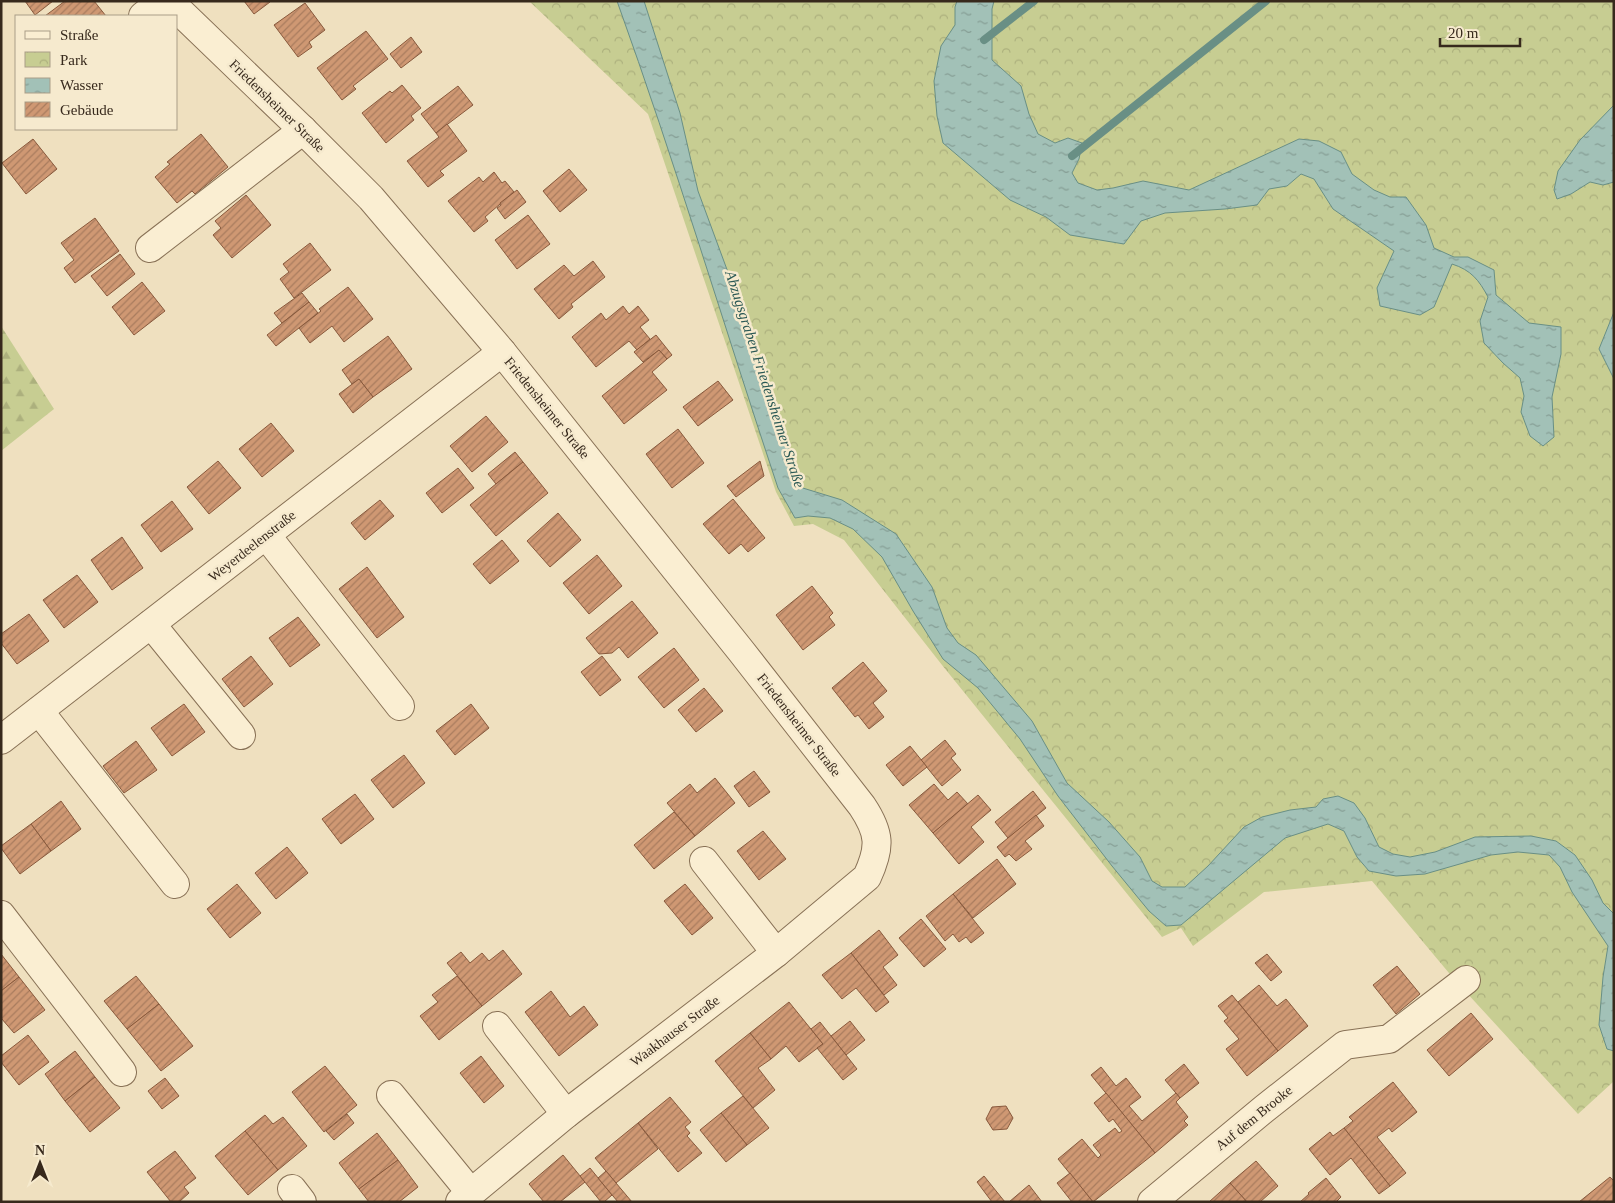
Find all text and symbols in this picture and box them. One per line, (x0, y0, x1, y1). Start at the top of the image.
legend (15, 15, 178, 130)
scale bar (1440, 15, 1520, 47)
text: 20 m (1448, 25, 1479, 41)
text: Straße (60, 27, 99, 43)
text: Park (60, 52, 88, 68)
street label: Friedensheimer Straße (226, 57, 328, 155)
text: Wasser (60, 77, 103, 93)
text: Gebäude (60, 102, 114, 118)
water label: Abzugsgraben Friedensheimer Straße (722, 267, 808, 490)
street label: Friedensheimer Straße (501, 354, 593, 462)
street label: Weyerdeelenstraße (206, 507, 298, 585)
street label: Friedensheimer Straße (754, 671, 844, 779)
street label: Waakhauser Straße (628, 993, 722, 1069)
street label: Auf dem Brooke (1213, 1083, 1295, 1153)
north arrow (15, 1138, 65, 1188)
text: N (35, 1143, 45, 1158)

